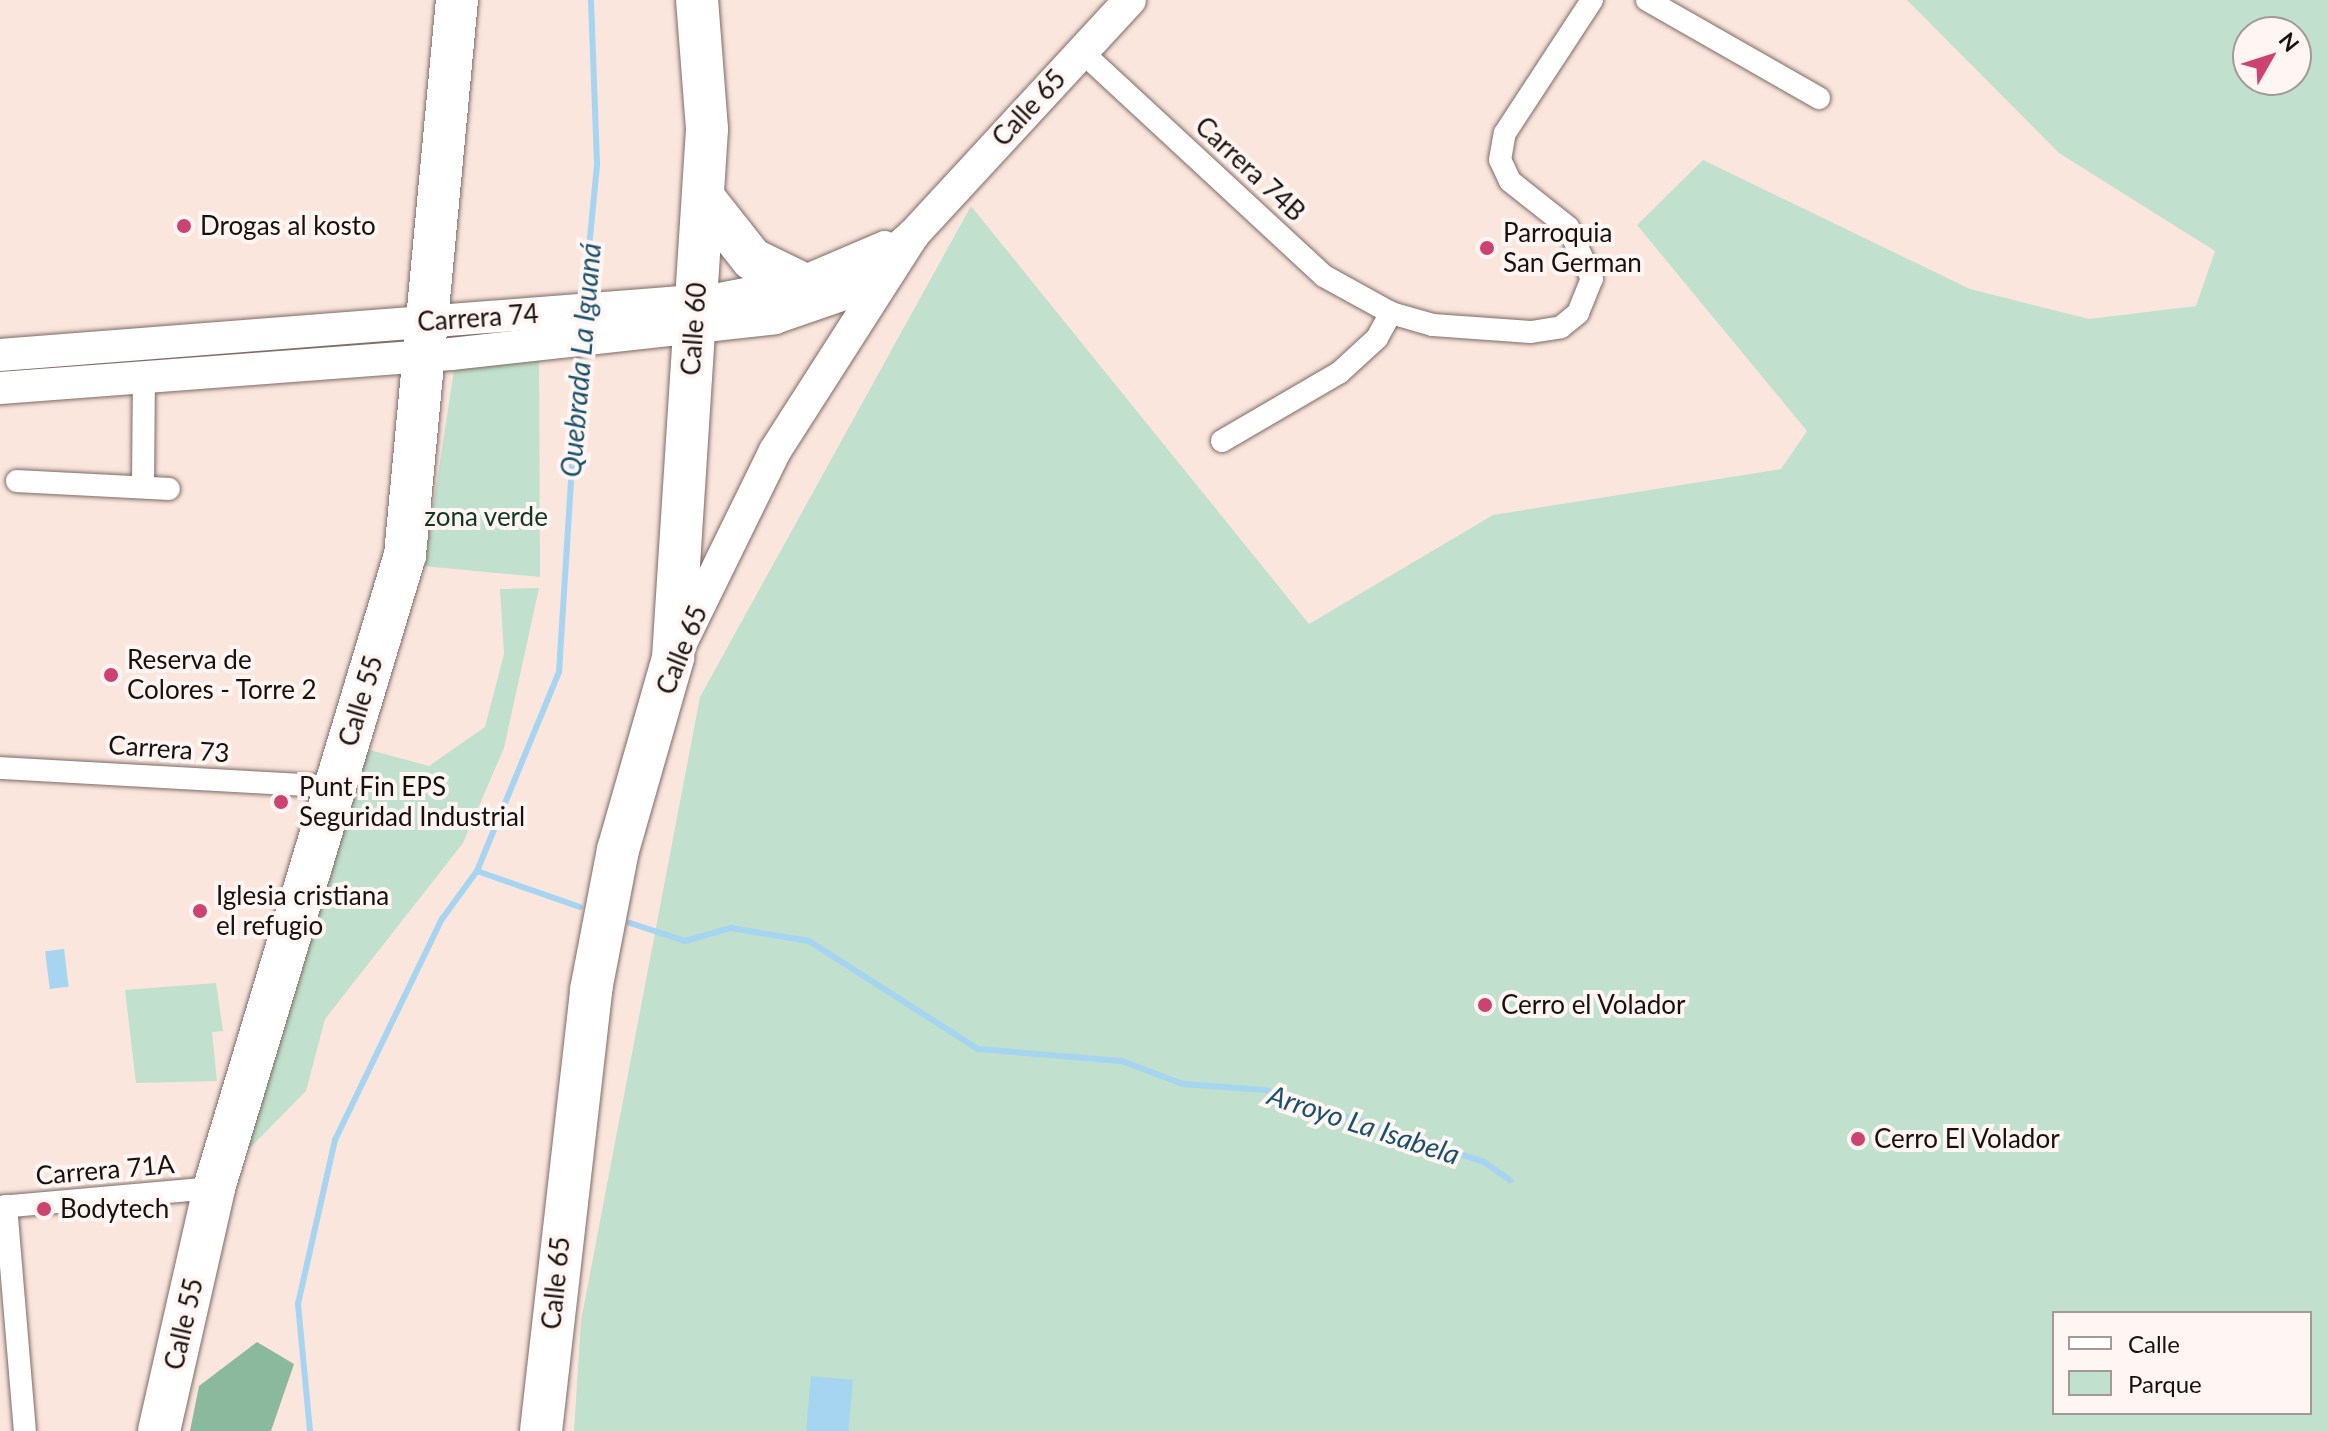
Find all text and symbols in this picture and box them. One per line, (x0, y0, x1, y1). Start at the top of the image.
north arrow (2232, 16, 2312, 96)
text: N (2274, 27, 2305, 57)
street label: Calle 65 (986, 63, 1072, 153)
street label: Carrera 74B (1189, 110, 1311, 228)
place label: Drogas al kosto (200, 210, 376, 242)
marker: Drogas al kosto (175, 217, 193, 235)
place label: Parroquia San German (1503, 217, 1642, 278)
marker: Parroquia San German (1478, 239, 1496, 257)
water label: Quebrada La Iguaná (553, 241, 607, 479)
street label: Calle 60 (675, 281, 713, 377)
street label: Carrera 74 (416, 298, 540, 338)
park label: zona verde (424, 501, 548, 533)
street label: Calle 65 (650, 601, 714, 699)
place label: Reserva de Colores - Torre 2 (127, 644, 317, 706)
street label: Calle 55 (332, 652, 390, 750)
marker: Reserva de Colores - Torre 2 (102, 666, 120, 684)
street label: Carrera 73 (107, 729, 231, 769)
place label: Punt Fin EPS Seguridad Industrial (299, 771, 525, 832)
marker: Punt Fin EPS Seguridad Industrial (270, 791, 292, 813)
place label: Iglesia cristiana el refugio (216, 880, 389, 942)
marker: Iglesia cristiana el refugio (191, 902, 209, 920)
place label: Cerro el Volador (1501, 989, 1686, 1021)
marker: Cerro el Volador (1476, 996, 1494, 1014)
water label: Arroyo La Isabela (1264, 1077, 1464, 1171)
place label: Cerro El Volador (1874, 1123, 2061, 1155)
marker: Cerro El Volador (1849, 1130, 1867, 1148)
street label: Carrera 71A (34, 1148, 176, 1192)
place label: Bodytech (60, 1193, 169, 1225)
marker: Bodytech (35, 1200, 53, 1218)
street label: Calle 65 (536, 1235, 576, 1331)
street label: Calle 55 (158, 1275, 210, 1373)
legend (2052, 1311, 2312, 1415)
text: Calle (2128, 1329, 2180, 1358)
text: Parque (2128, 1369, 2202, 1398)

